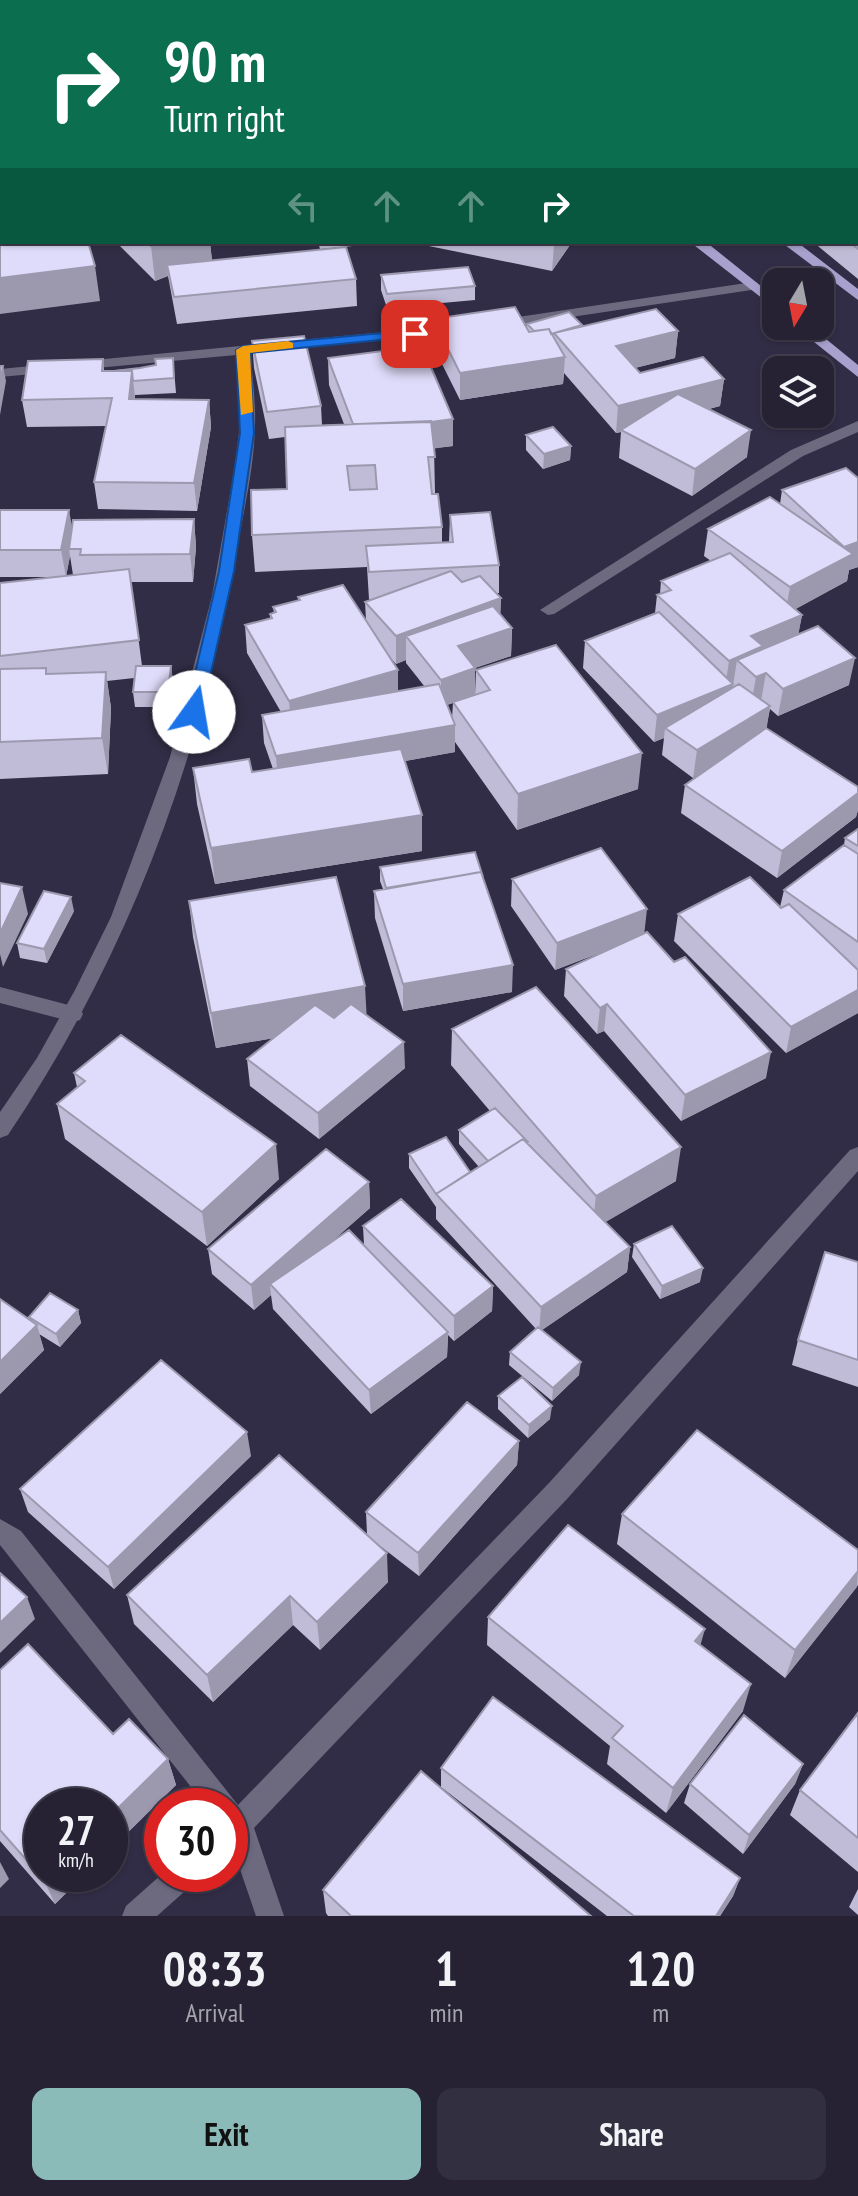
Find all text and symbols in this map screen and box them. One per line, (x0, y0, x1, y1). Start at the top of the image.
text: 90 m (164, 25, 266, 97)
icon: right (32, 32, 136, 136)
text: Turn right (164, 95, 285, 142)
icon: left (281, 184, 325, 228)
icon: ahead (365, 184, 409, 228)
icon: ahead (449, 184, 493, 228)
icon: right (533, 184, 577, 228)
north arrow (762, 268, 834, 340)
map controls (762, 268, 834, 428)
pin (381, 300, 449, 368)
icon: arrive (393, 312, 437, 356)
button: layers (762, 356, 834, 428)
position arrow (152, 670, 236, 754)
speed limit sign: 30 (144, 1788, 248, 1892)
text: 27 (57, 1804, 95, 1856)
text: km/h (58, 1847, 94, 1873)
text: 08:33 (163, 1937, 267, 1999)
text: 1 (435, 1937, 458, 1999)
text: 120 (626, 1937, 695, 1999)
text: Arrival (185, 1996, 244, 2029)
text: min (429, 1996, 463, 2029)
text: m (652, 1996, 669, 2029)
button: Exit (32, 2088, 421, 2180)
button: Share (437, 2088, 826, 2180)

